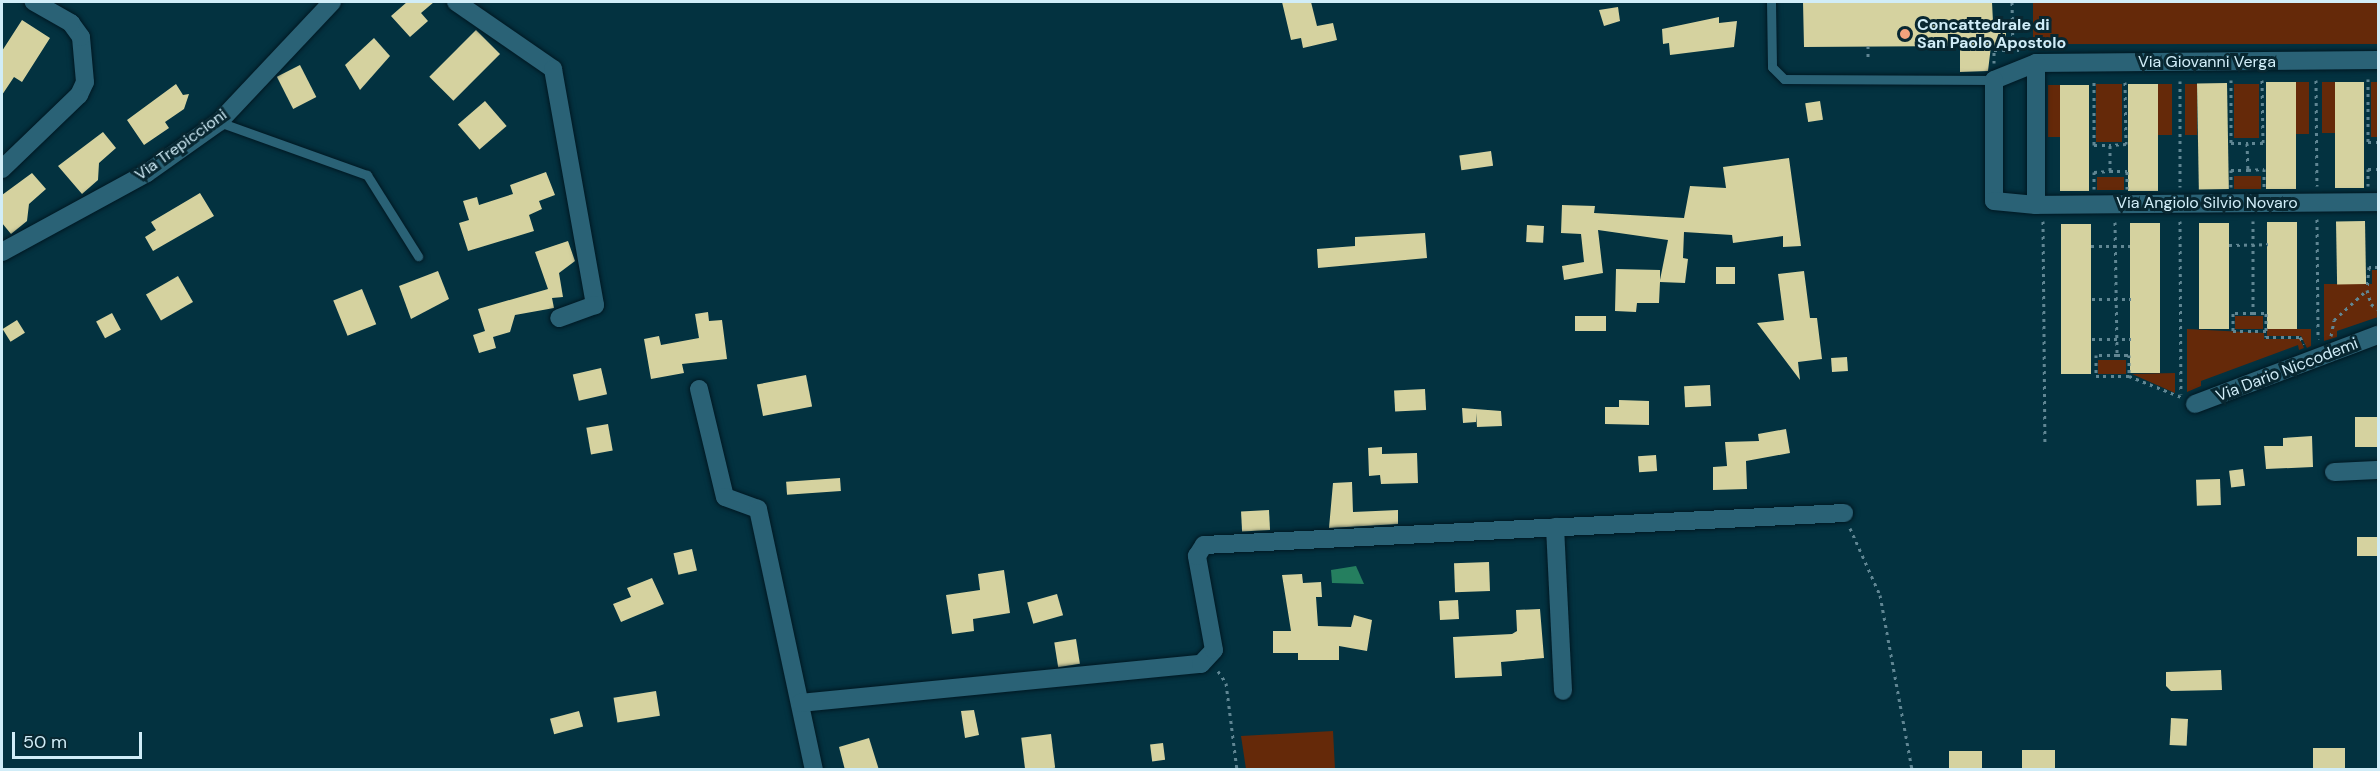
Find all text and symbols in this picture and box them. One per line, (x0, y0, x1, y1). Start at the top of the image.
place label: Concattedrale di San Paolo Apostolo (1917, 15, 2066, 53)
marker: Concattedrale di San Paolo Apostolo (1898, 27, 1912, 41)
street label: Via Giovanni Verga (2138, 52, 2276, 72)
street label: Via Trepiccioni (131, 105, 231, 185)
street label: Via Angiolo Silvio Novaro (2116, 193, 2298, 213)
street label: Via Dario Niccodemi (2213, 334, 2361, 406)
scale bar (15, 720, 146, 758)
text: 50 m (23, 730, 67, 754)

